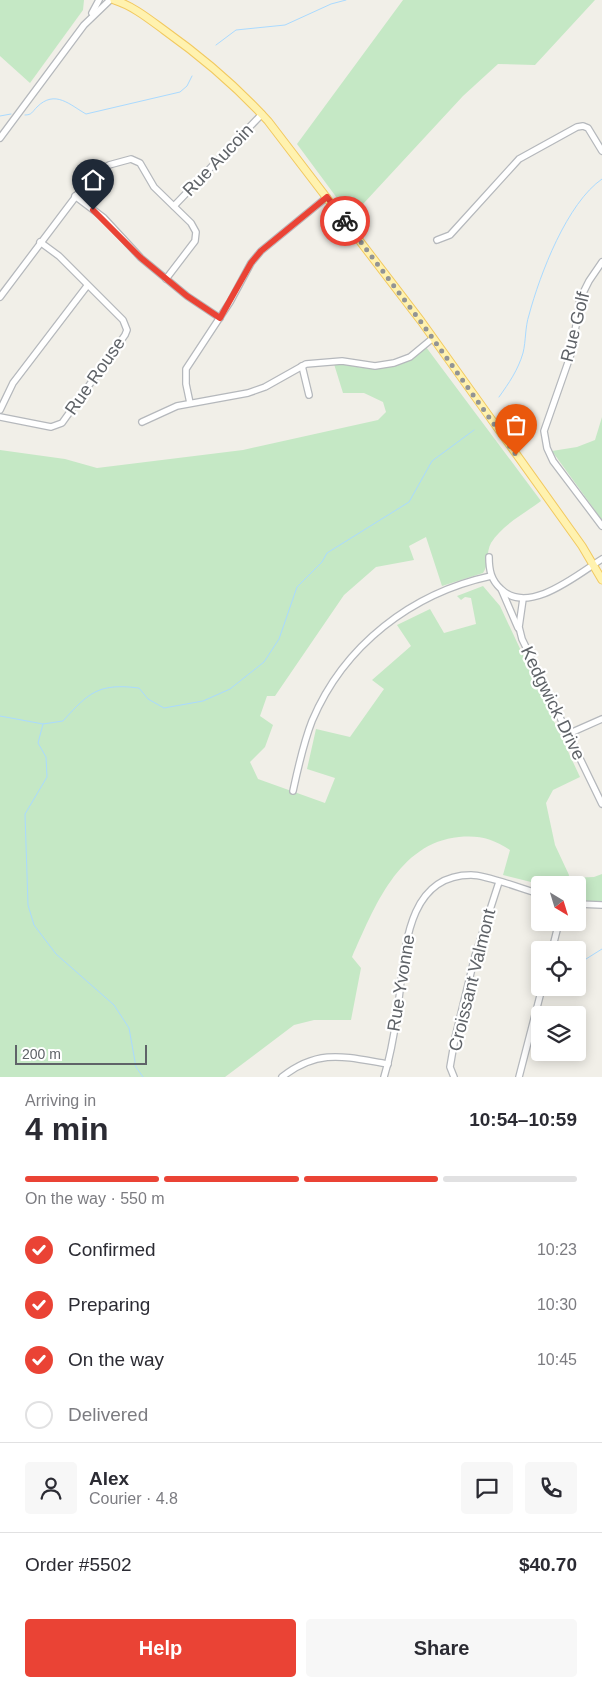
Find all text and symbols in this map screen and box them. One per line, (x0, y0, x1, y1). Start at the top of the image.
street label: Rue Aucoin (179, 120, 257, 200)
pin (72, 159, 114, 210)
icon: home (79, 166, 107, 194)
courier (320, 196, 370, 246)
icon: bike (331, 207, 359, 235)
street label: Rue Golf (557, 289, 594, 364)
street label: Rue Rouse (61, 333, 129, 419)
pin (495, 404, 537, 455)
icon: bag (502, 411, 530, 439)
street label: Kedgwick Drive (517, 643, 589, 763)
north arrow (531, 876, 586, 931)
map controls (531, 876, 586, 1061)
street label: Croissant Valmont (445, 907, 499, 1053)
street label: Rue Yvonne (383, 933, 419, 1033)
button: locate (531, 941, 586, 996)
button: layers (531, 1006, 586, 1061)
scale bar (15, 1042, 148, 1065)
text: 200 m (22, 1046, 61, 1062)
text: Arriving in (25, 1092, 96, 1109)
text: 10:54–10:59 (469, 1109, 577, 1130)
text: 4 min (25, 1111, 109, 1147)
text: On the way · 550 m (25, 1190, 165, 1207)
icon: check (25, 1236, 53, 1264)
text: Confirmed (68, 1239, 156, 1260)
text: 10:23 (537, 1241, 577, 1258)
icon: check (25, 1291, 53, 1319)
text: Preparing (68, 1294, 150, 1315)
text: 10:30 (537, 1296, 577, 1313)
icon: check (25, 1346, 53, 1374)
text: On the way (68, 1349, 164, 1370)
text: 10:45 (537, 1351, 577, 1368)
text: Delivered (68, 1404, 148, 1425)
button: person (25, 1462, 77, 1514)
button: chat (461, 1462, 513, 1514)
button: phone (525, 1462, 577, 1514)
text: Alex (89, 1468, 129, 1489)
text: Courier · 4.8 (89, 1490, 178, 1507)
text: Order #5502 (25, 1554, 132, 1575)
text: $40.70 (519, 1554, 577, 1575)
button: Help (25, 1619, 296, 1677)
button: Share (306, 1619, 577, 1677)

